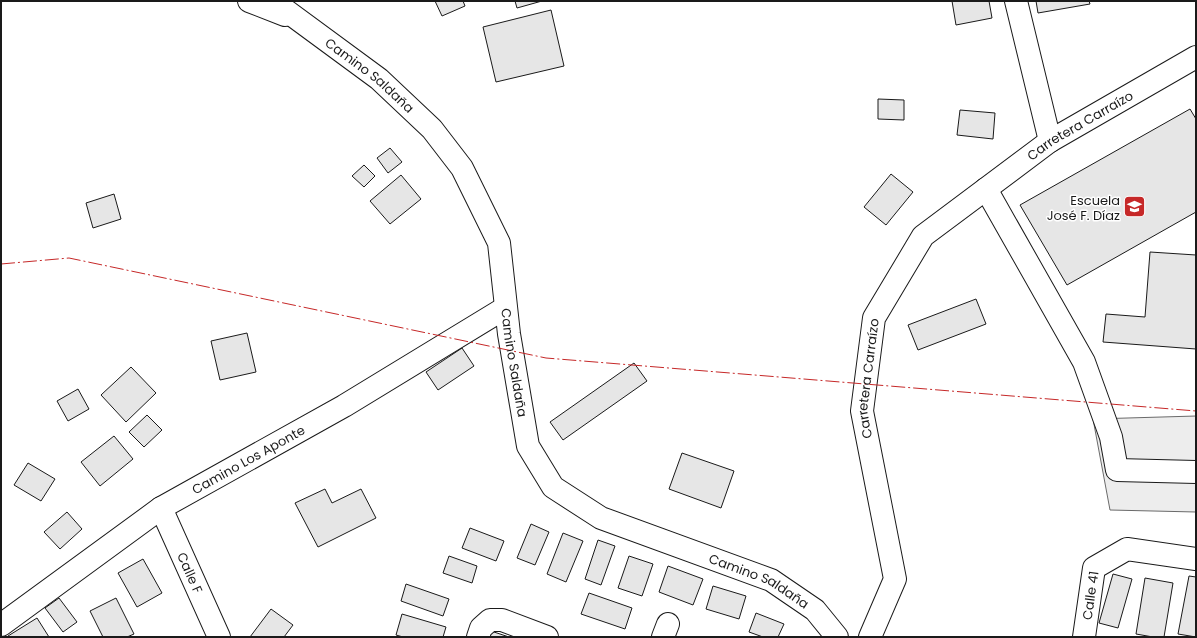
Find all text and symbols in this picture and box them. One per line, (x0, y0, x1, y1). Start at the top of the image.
street label: Camino Saldaña (321, 33, 419, 117)
street label: Carretera Carraízo (1023, 86, 1137, 165)
place label: Escuela José F. Díaz (1047, 191, 1120, 225)
school or university icon: Escuela José F. Díaz (1122, 194, 1148, 220)
street label: Camino Saldaña (497, 307, 532, 419)
street label: Carretera Carraízo (853, 317, 883, 440)
street label: Camino Los Aponte (188, 420, 308, 499)
street label: Calle F (173, 549, 208, 597)
street label: Camino Saldaña (706, 549, 813, 613)
street label: Calle 41 (1077, 570, 1103, 621)

